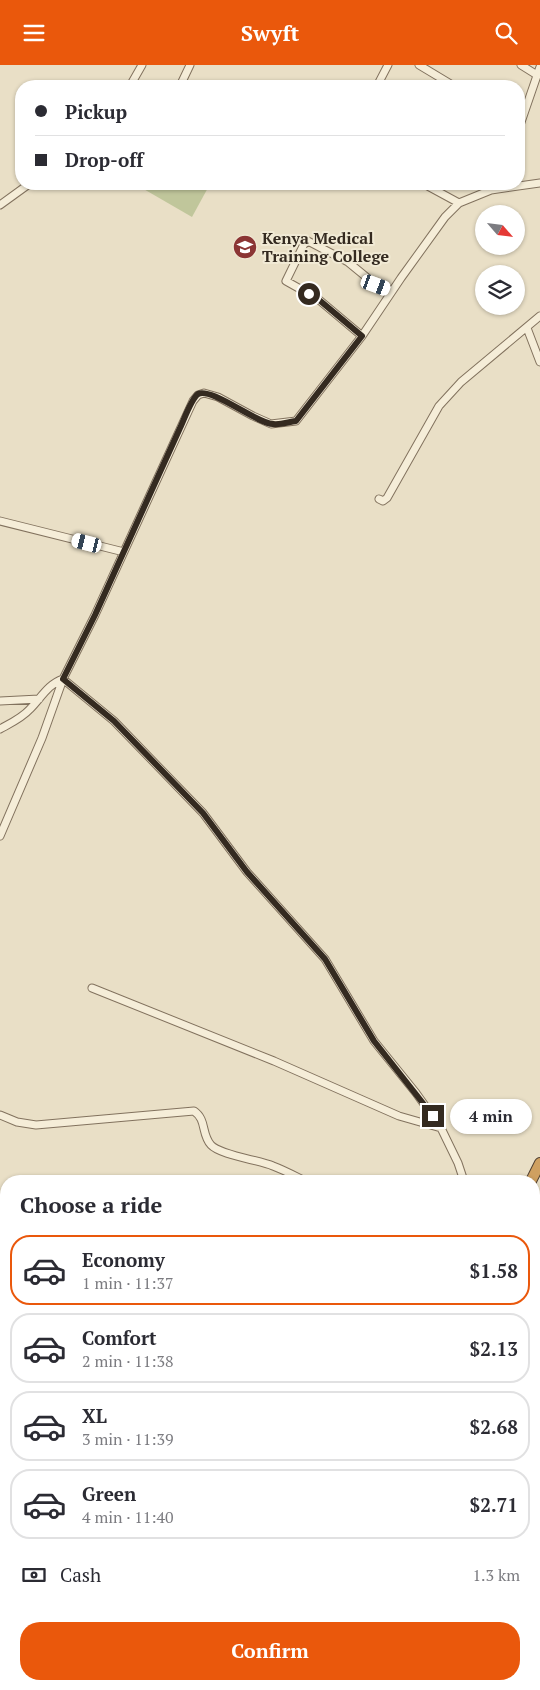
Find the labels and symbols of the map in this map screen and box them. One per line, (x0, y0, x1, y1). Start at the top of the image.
north arrow (475, 205, 525, 255)
place label: Kenya Medical Training College (262, 227, 389, 267)
school or university icon: Kenya Medical Training College (232, 234, 258, 260)
car (359, 273, 392, 297)
route start (298, 283, 320, 305)
car (70, 532, 103, 554)
callout: 4 min (450, 1099, 533, 1133)
route end (422, 1105, 444, 1127)

